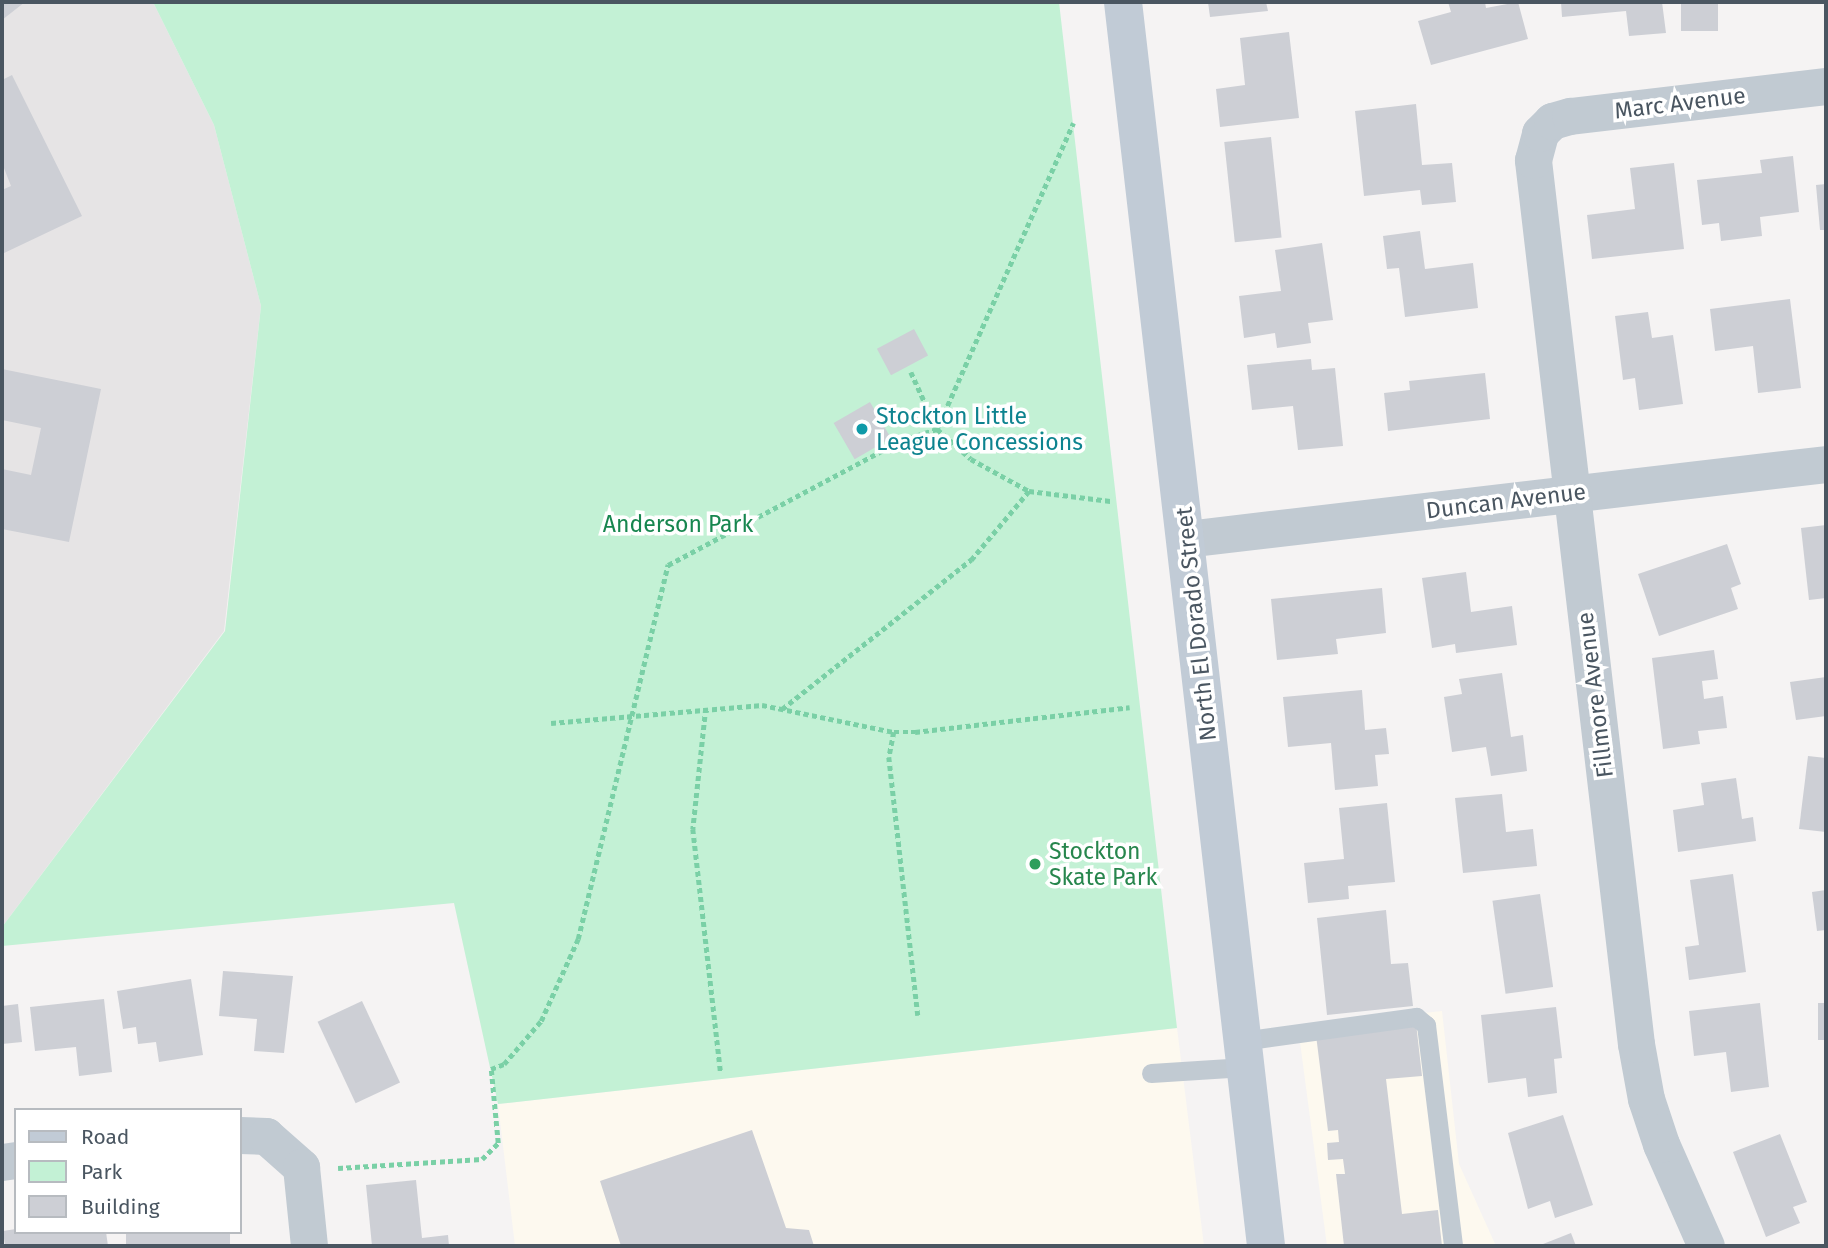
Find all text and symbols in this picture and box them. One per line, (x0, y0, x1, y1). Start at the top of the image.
street label: Marc Avenue (1613, 81, 1747, 125)
place label: Stockton Little League Concessions (876, 402, 1083, 456)
marker: Stockton Little League Concessions (854, 421, 870, 437)
street label: Duncan Avenue (1424, 478, 1588, 524)
street label: North El Dorado Street (1170, 506, 1222, 742)
park label: Anderson Park (603, 510, 753, 538)
street label: Fillmore Avenue (1571, 611, 1619, 779)
place label: Stockton Skate Park (1049, 837, 1157, 891)
marker: Stockton Skate Park (1027, 856, 1043, 872)
legend (14, 1108, 242, 1234)
text: Road (81, 1124, 129, 1150)
text: Park (81, 1159, 122, 1185)
text: Building (81, 1194, 160, 1220)

